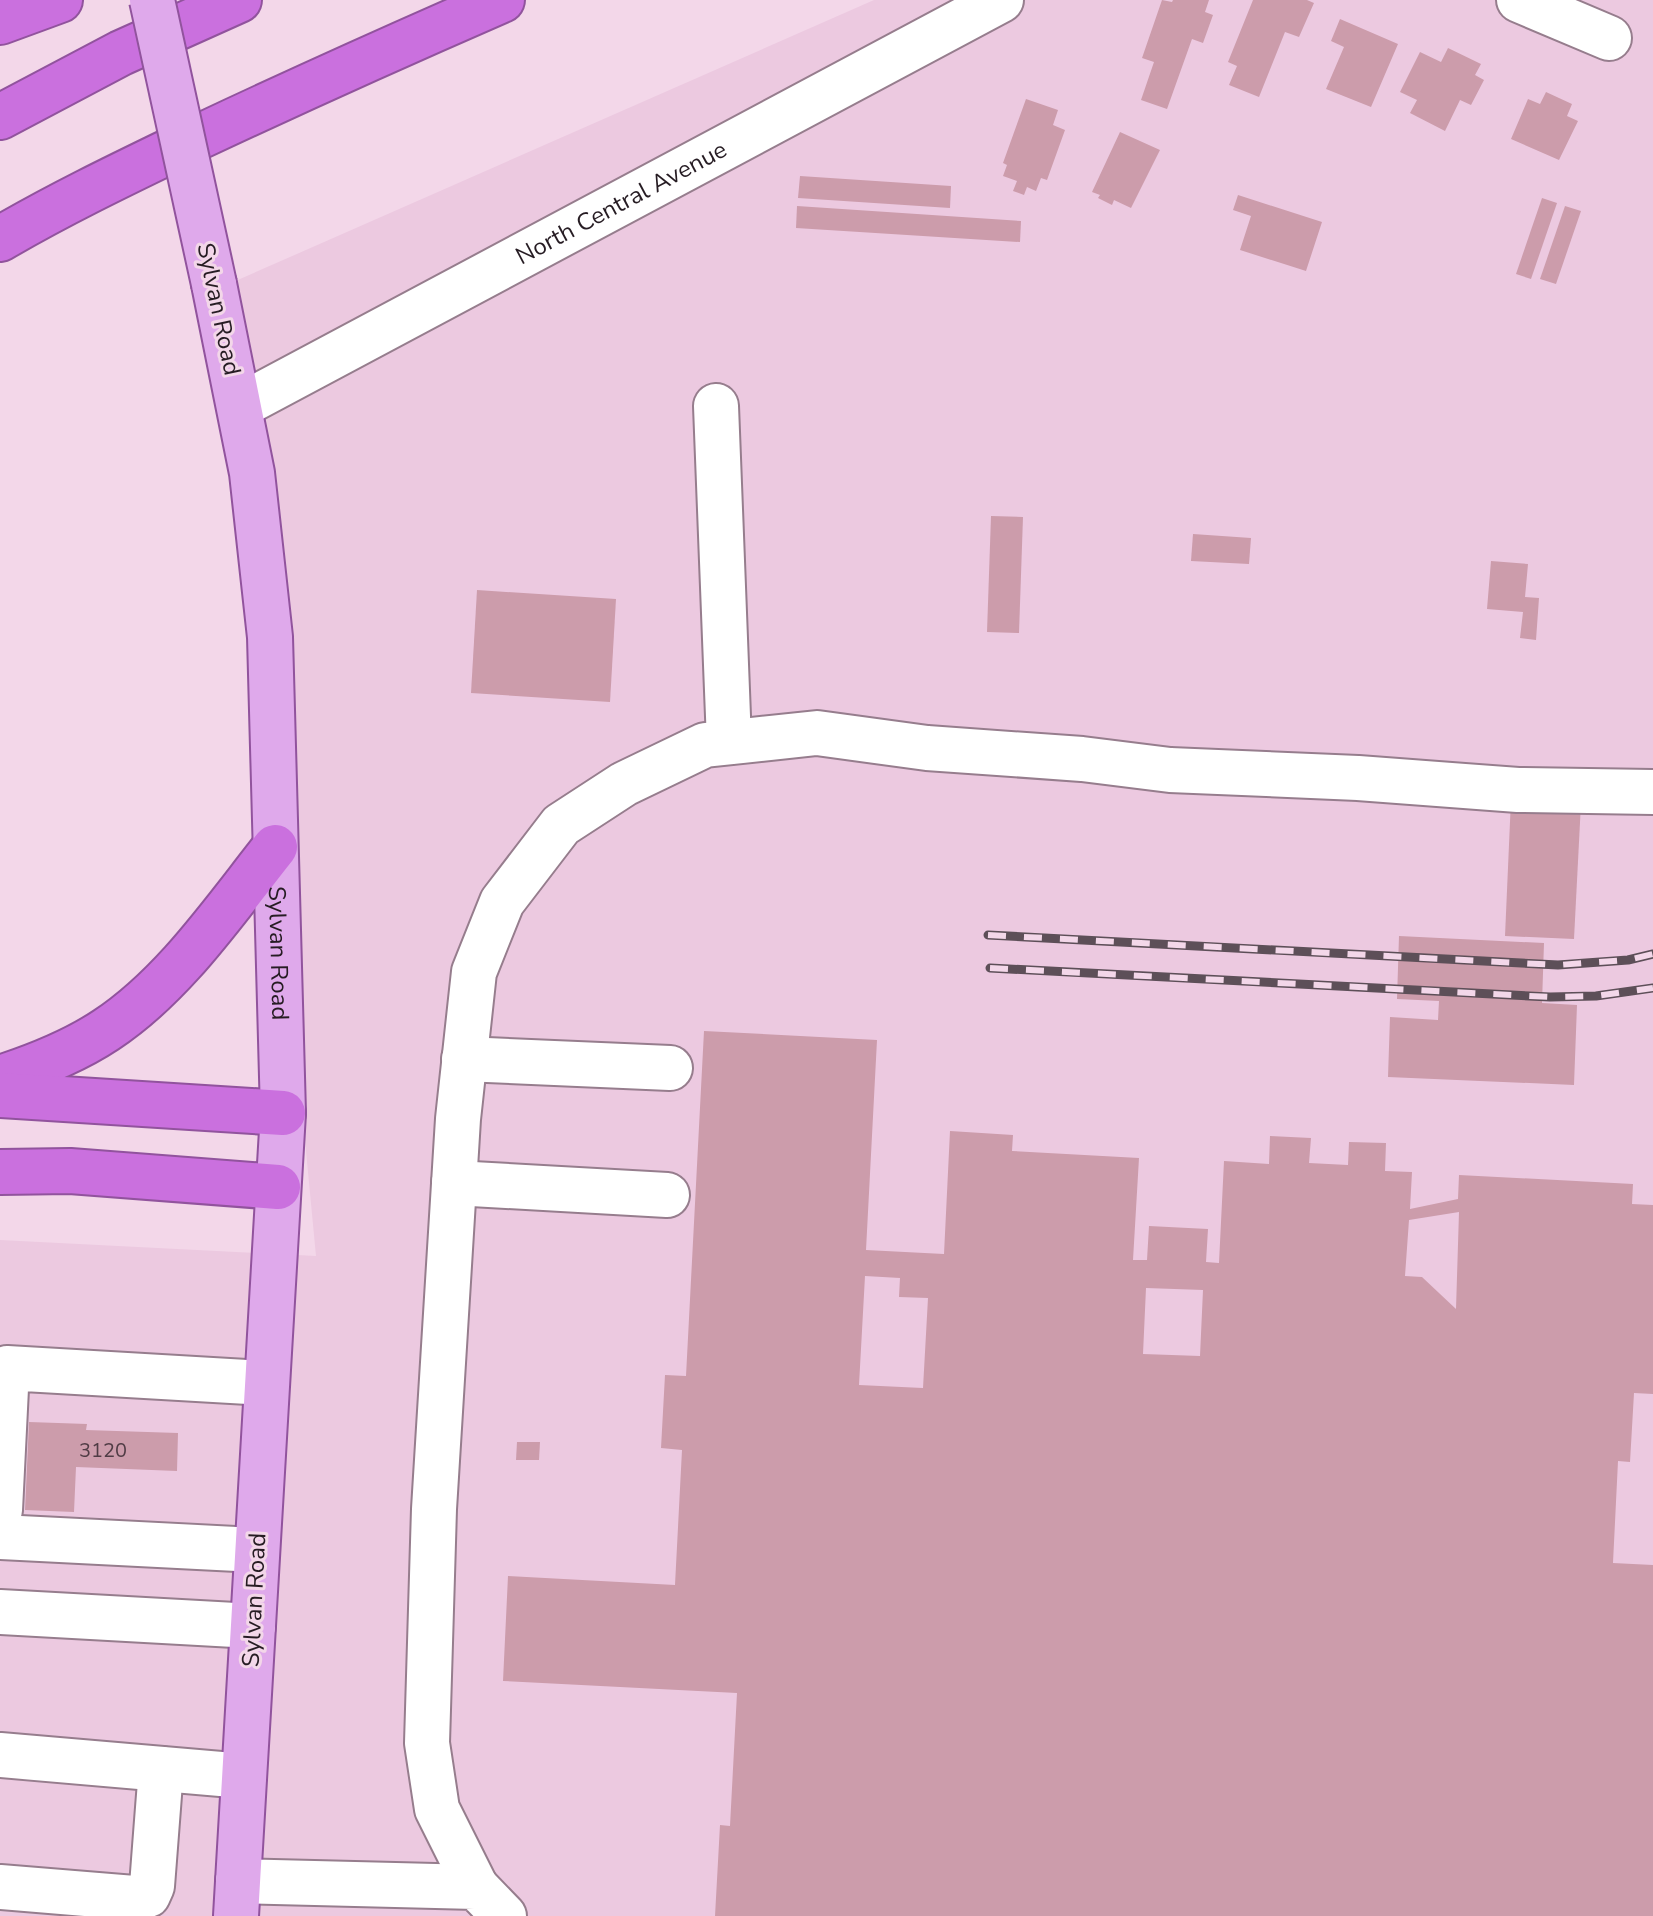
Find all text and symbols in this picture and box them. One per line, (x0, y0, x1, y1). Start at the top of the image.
street label: North Central Avenue (510, 133, 732, 272)
street label: Sylvan Road (189, 240, 249, 378)
street label: Sylvan Road (261, 886, 296, 1021)
house number: 3120 (79, 1437, 127, 1464)
street label: Sylvan Road (235, 1532, 273, 1668)

